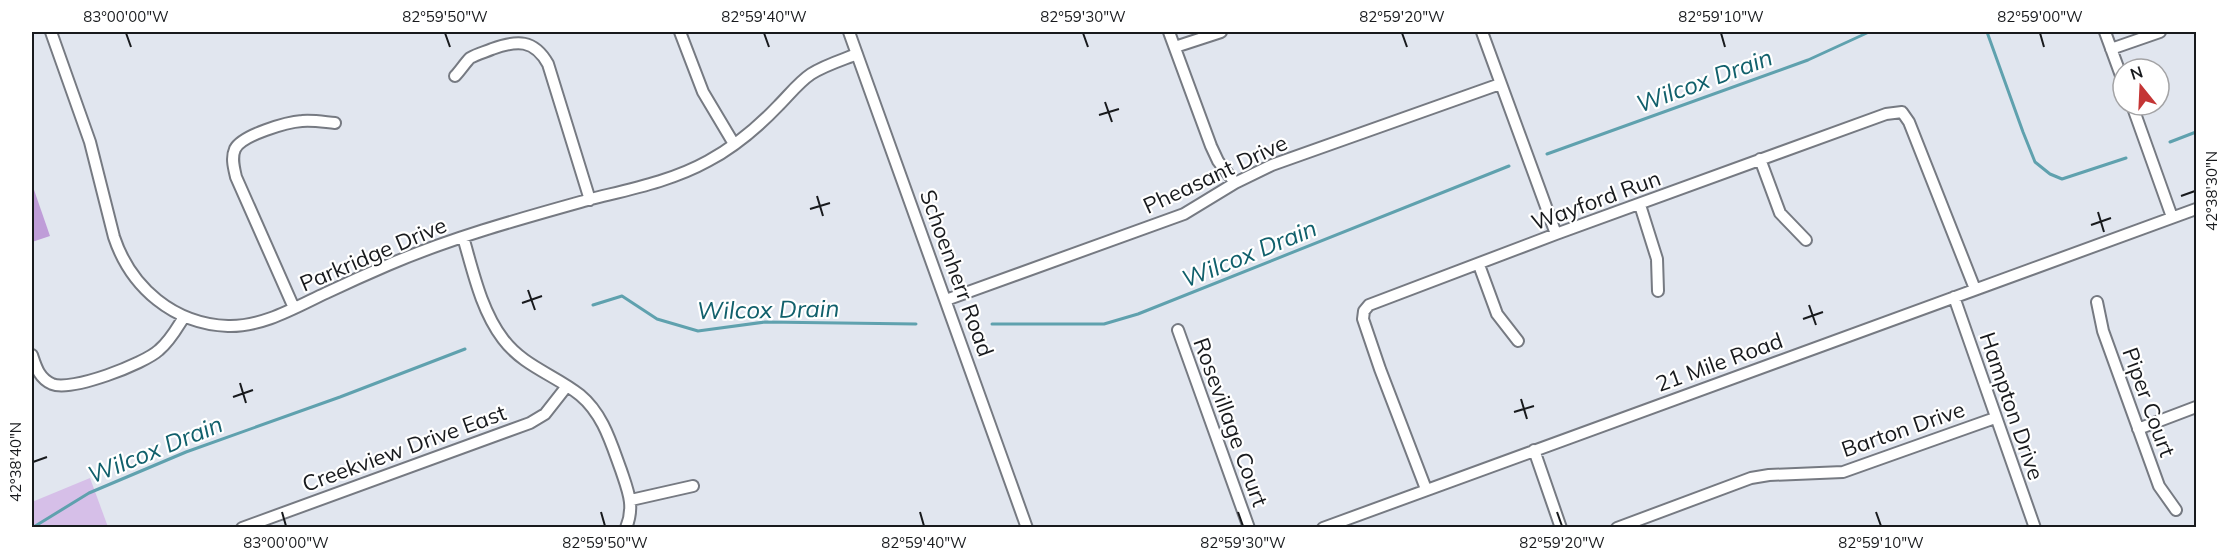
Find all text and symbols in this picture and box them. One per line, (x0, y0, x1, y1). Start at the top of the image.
text: 83°00'00"W (83, 7, 169, 26)
text: 82°59'50"W (402, 7, 488, 26)
text: 82°59'40"W (721, 7, 807, 26)
text: 82°59'30"W (1040, 7, 1126, 26)
text: 82°59'20"W (1359, 7, 1445, 26)
text: 82°59'10"W (1678, 7, 1764, 26)
text: 82°59'00"W (1997, 7, 2083, 26)
water label: Wilcox Drain (1632, 41, 1776, 119)
north arrow (2111, 57, 2171, 117)
text: N (2128, 61, 2145, 84)
street label: Pheasant Drive (1138, 128, 1292, 220)
text: 42°38'30"N (2202, 151, 2221, 231)
street label: Wayford Run (1528, 164, 1664, 236)
street label: Schoenherr Road (914, 186, 1000, 360)
street label: Parkridge Drive (295, 210, 451, 298)
water label: Wilcox Drain (1177, 212, 1321, 294)
water label: Wilcox Drain (696, 293, 840, 325)
street label: 21 Mile Road (1652, 326, 1786, 398)
street label: Hampton Drive (1974, 328, 2050, 484)
street label: Rosevillage Court (1187, 334, 1275, 511)
street label: Piper Court (2116, 344, 2182, 461)
street label: Barton Drive (1838, 395, 1968, 463)
street label: Creekview Drive East (298, 398, 510, 498)
water label: Wilcox Drain (83, 408, 227, 490)
text: 42°38'40"N (6, 422, 25, 502)
text: 83°00'00"W (243, 533, 329, 552)
text: 82°59'50"W (562, 533, 648, 552)
text: 82°59'40"W (881, 533, 967, 552)
text: 82°59'30"W (1200, 533, 1286, 552)
text: 82°59'20"W (1519, 533, 1605, 552)
text: 82°59'10"W (1838, 533, 1924, 552)

